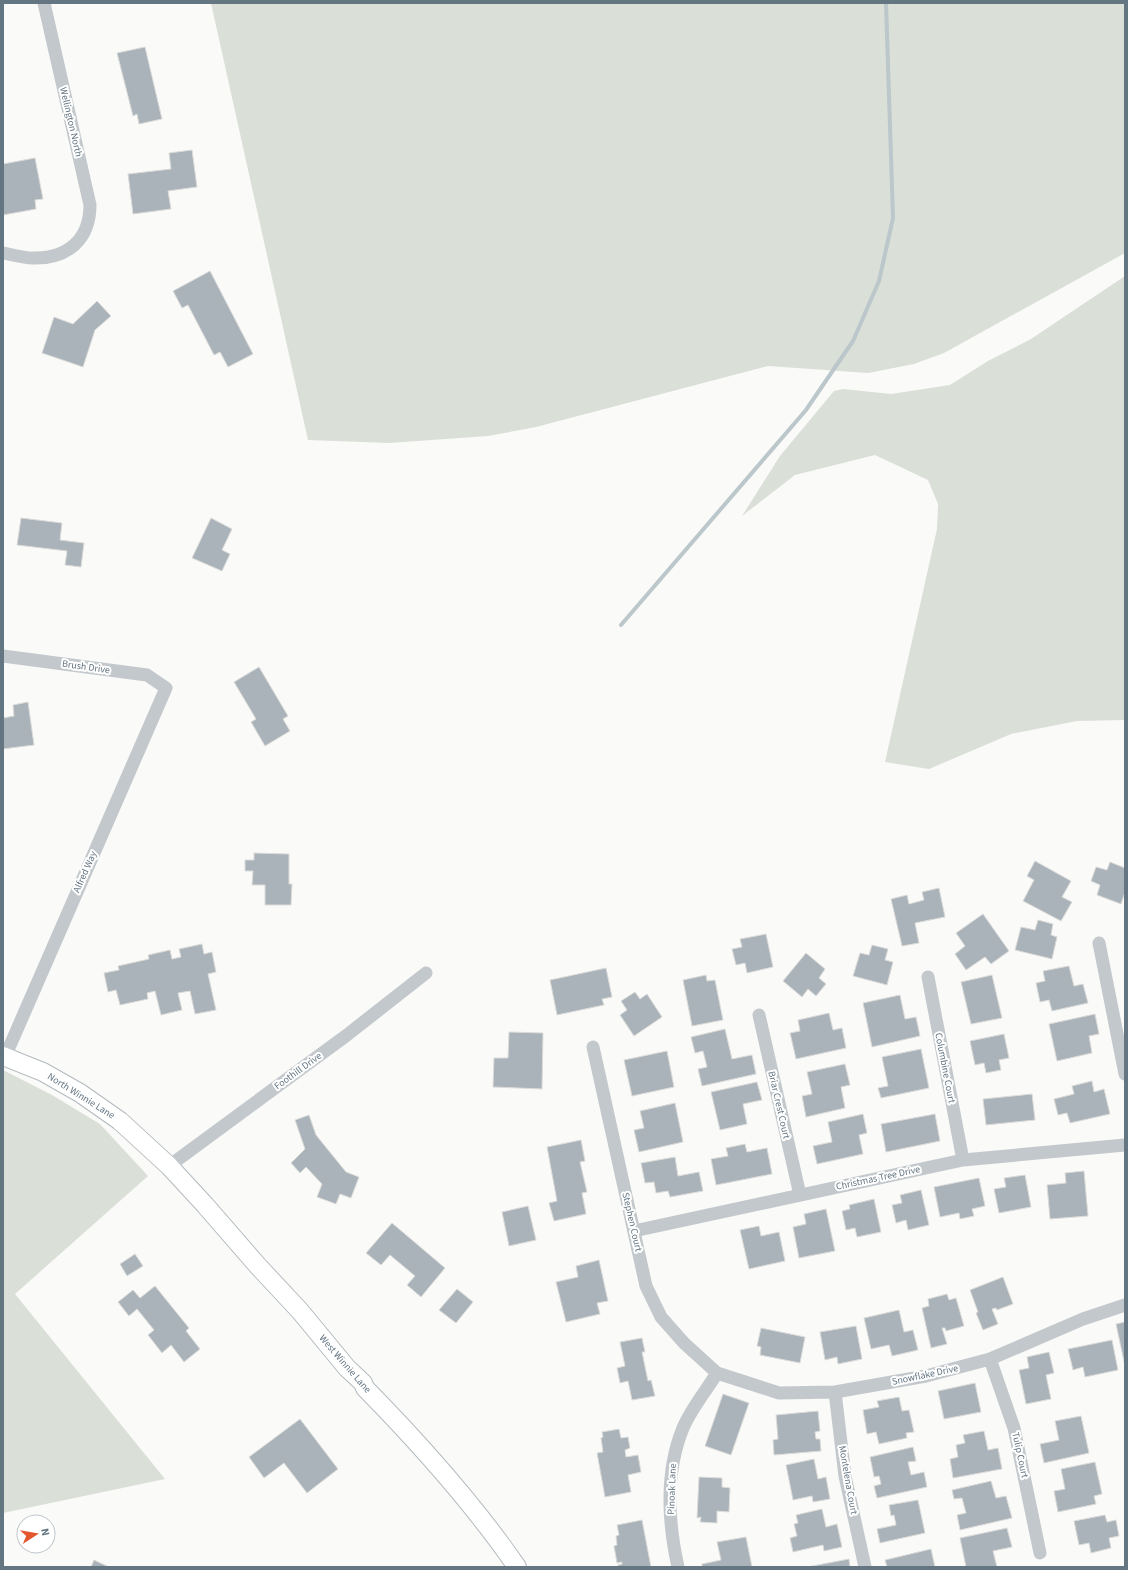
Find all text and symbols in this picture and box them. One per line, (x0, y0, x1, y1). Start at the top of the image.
street label: Wellington North (56, 86, 86, 158)
street label: Brush Drive (61, 657, 111, 677)
street label: Alfred Way (70, 849, 101, 895)
street label: Columbine Court (931, 1032, 959, 1105)
street label: Foothill Drive (271, 1049, 325, 1093)
street label: North Winnie Lane (45, 1070, 117, 1122)
street label: Briar Crest Court (764, 1070, 794, 1141)
street label: Christmas Tree Drive (835, 1162, 921, 1194)
street label: Stephen Court (618, 1191, 646, 1253)
street label: West Winnie Lane (316, 1332, 374, 1396)
street label: Snowflake Drive (891, 1361, 959, 1389)
street label: Tulip Court (1008, 1431, 1032, 1480)
street label: Montelena Court (835, 1444, 861, 1516)
street label: Pinoak Lane (664, 1463, 680, 1515)
north arrow (16, 1514, 56, 1554)
text: N (37, 1527, 53, 1537)

